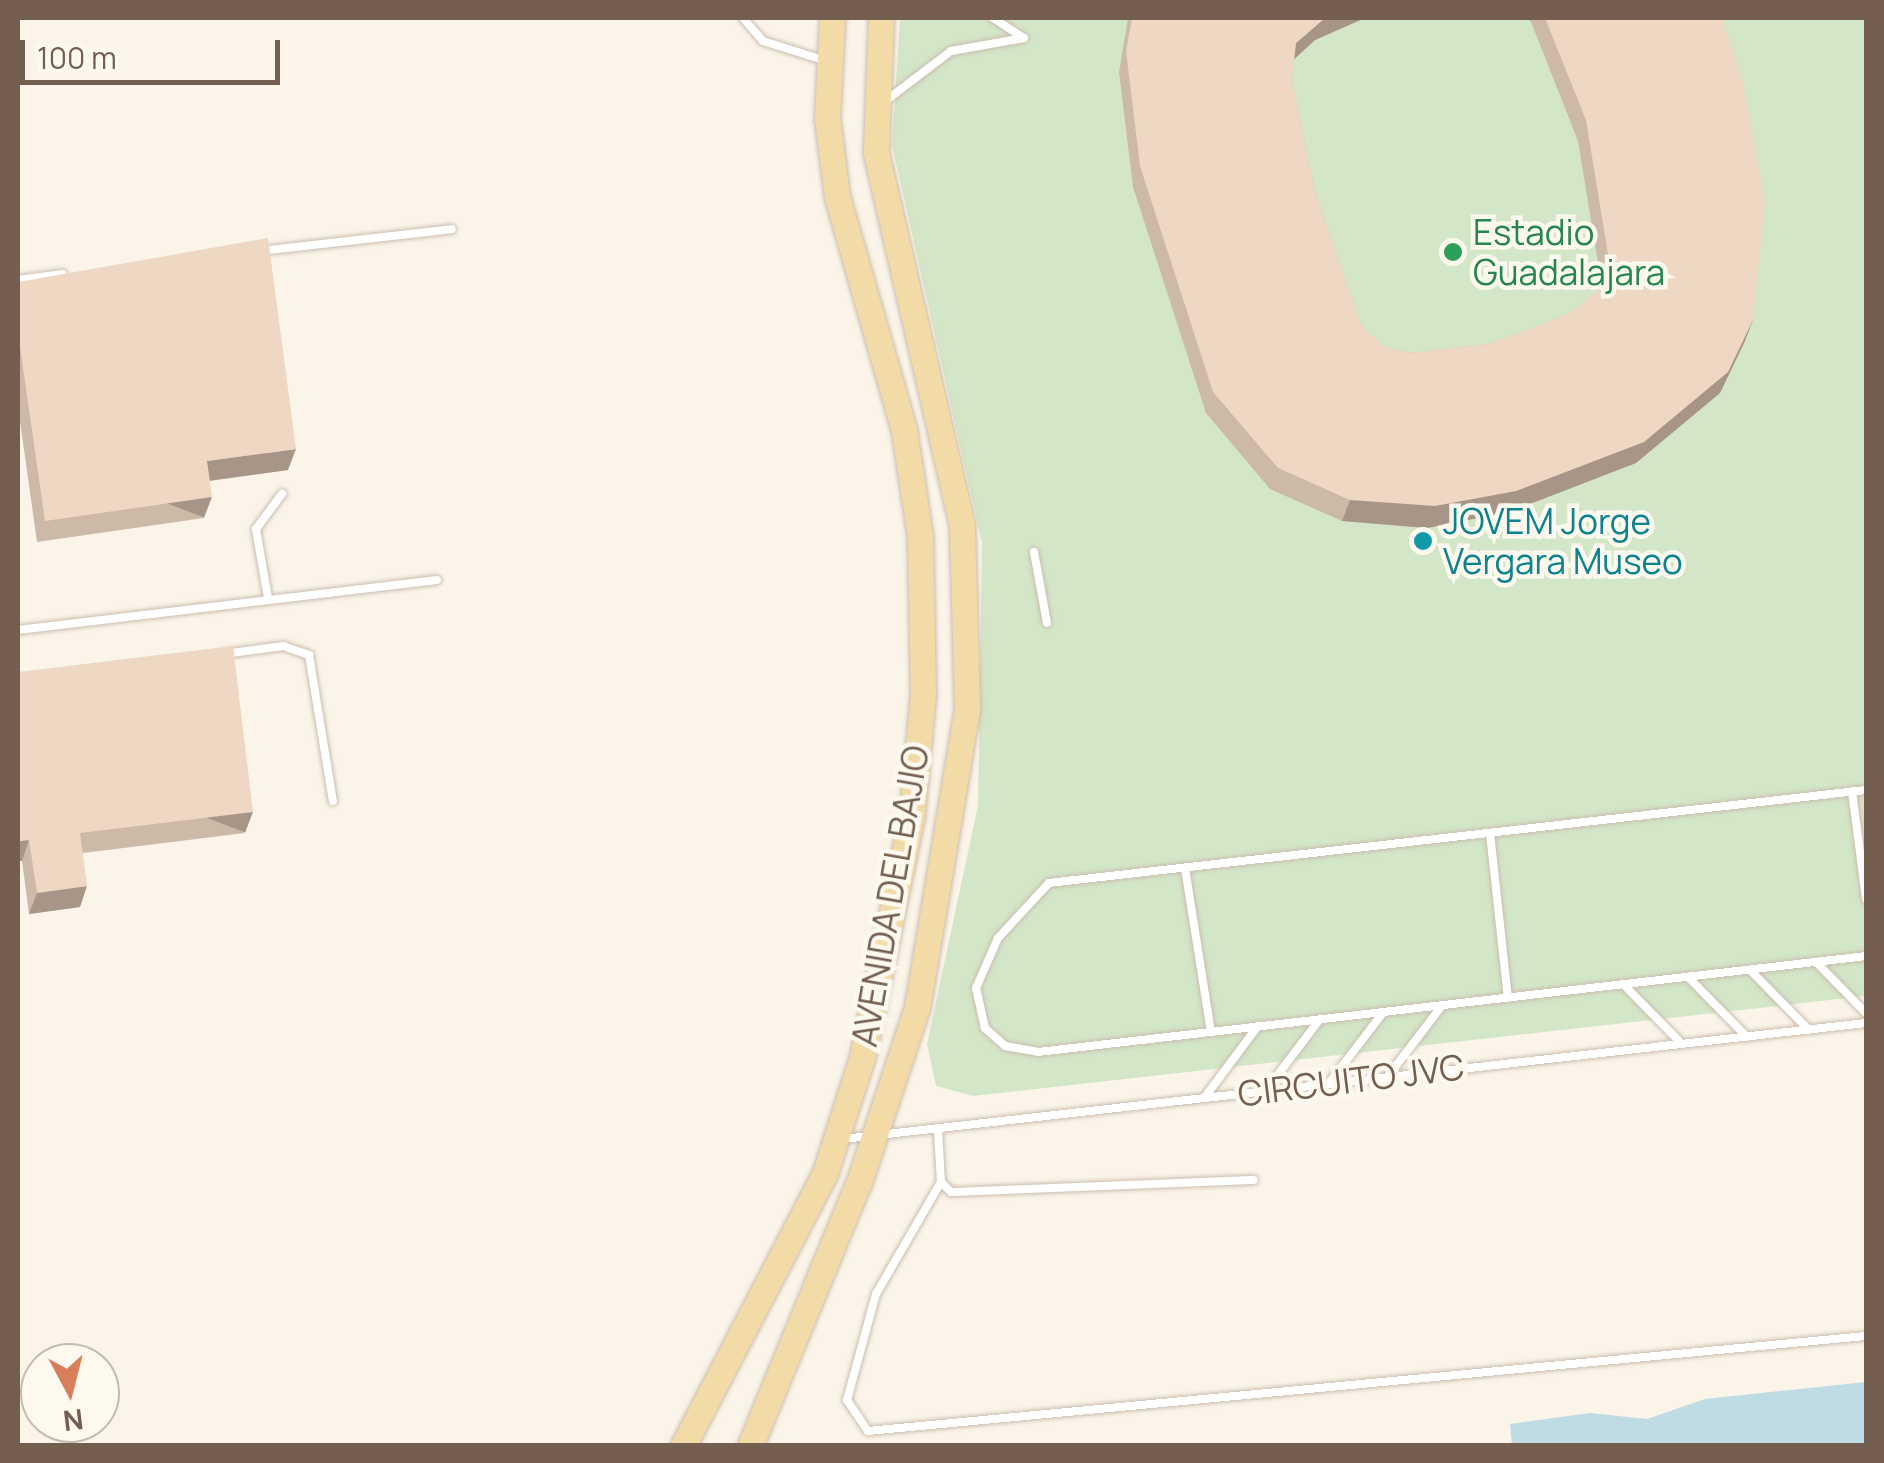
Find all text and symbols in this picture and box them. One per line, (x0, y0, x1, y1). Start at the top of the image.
scale bar (25, 20, 285, 82)
text: 100 m (37, 37, 117, 78)
place label: Estadio Guadalajara (1473, 211, 1665, 293)
marker: Estadio Guadalajara (1442, 241, 1464, 263)
place label: JOVEM Jorge Vergara Museo (1443, 500, 1683, 582)
marker: JOVEM Jorge Vergara Museo (1412, 530, 1434, 552)
street label: AVENIDA DEL BAJIO (843, 741, 937, 1051)
street label: CIRCUITO JVC (1235, 1045, 1467, 1115)
north arrow (20, 1343, 120, 1443)
text: N (61, 1401, 86, 1441)

